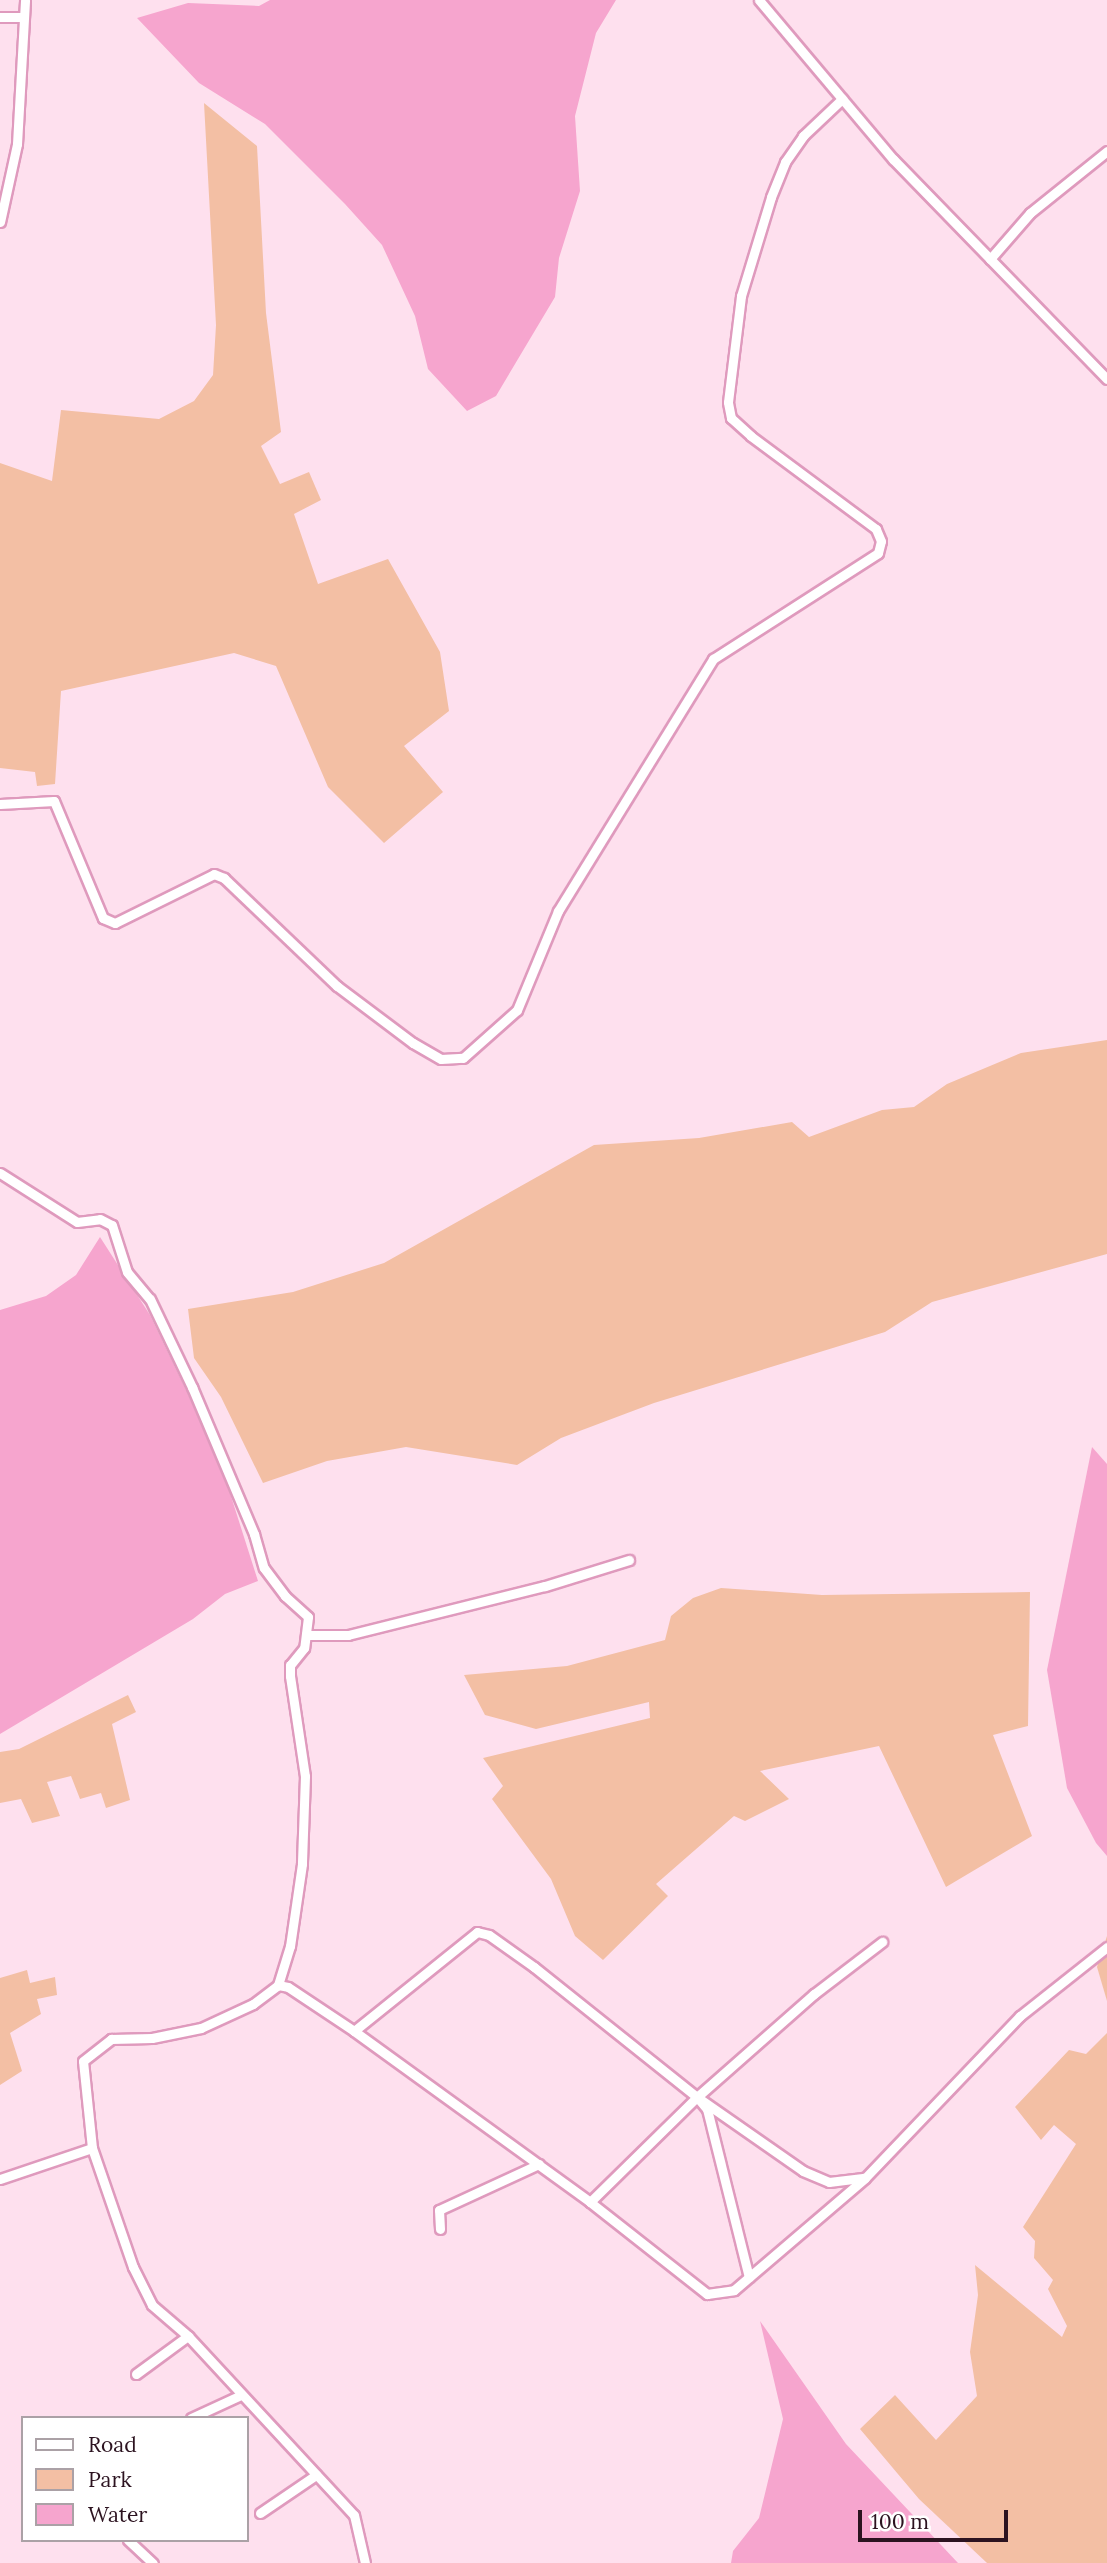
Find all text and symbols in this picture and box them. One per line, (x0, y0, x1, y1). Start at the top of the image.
legend (21, 2416, 248, 2542)
text: Road (88, 2431, 137, 2458)
text: Park (88, 2466, 132, 2493)
scale bar (862, 2496, 1012, 2540)
text: Water (88, 2501, 147, 2528)
text: 100 m (871, 2508, 929, 2535)

